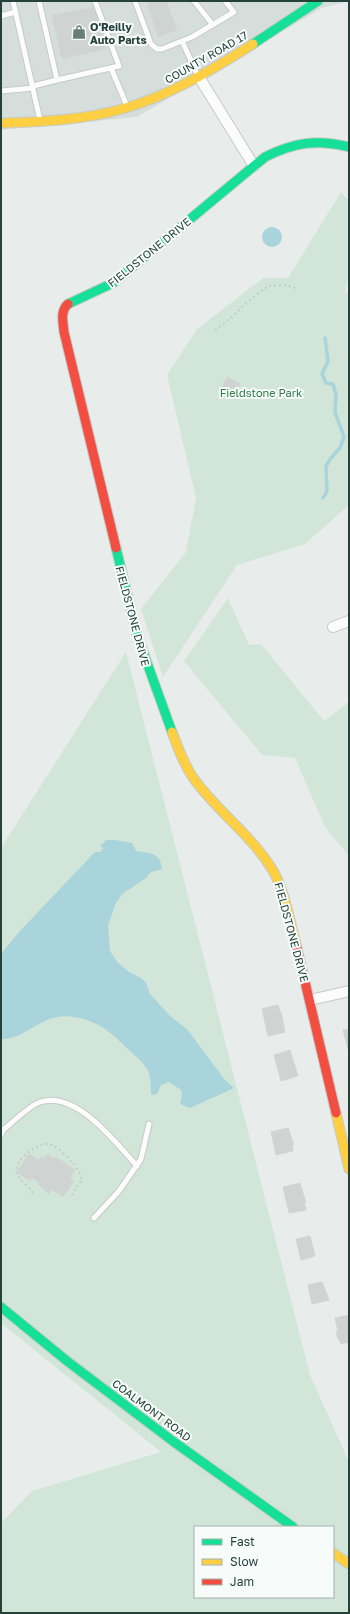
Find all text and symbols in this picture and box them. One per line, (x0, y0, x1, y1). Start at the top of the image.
place label: O'Reilly Auto Parts (90, 20, 147, 46)
shop icon: O'Reilly Auto Parts (71, 24, 87, 40)
street label: COUNTY ROAD 17 (162, 28, 250, 86)
street label: FIELDSTONE DRIVE (105, 214, 193, 289)
park label: Fieldstone Park (220, 386, 302, 399)
street label: FIELDSTONE DRIVE (113, 565, 153, 668)
street label: FIELDSTONE DRIVE (272, 881, 312, 984)
street label: COALMONT ROAD (110, 1376, 194, 1444)
legend (194, 1526, 334, 1598)
text: Fast (230, 1534, 255, 1549)
text: Slow (230, 1554, 258, 1569)
text: Jam (230, 1574, 254, 1589)

